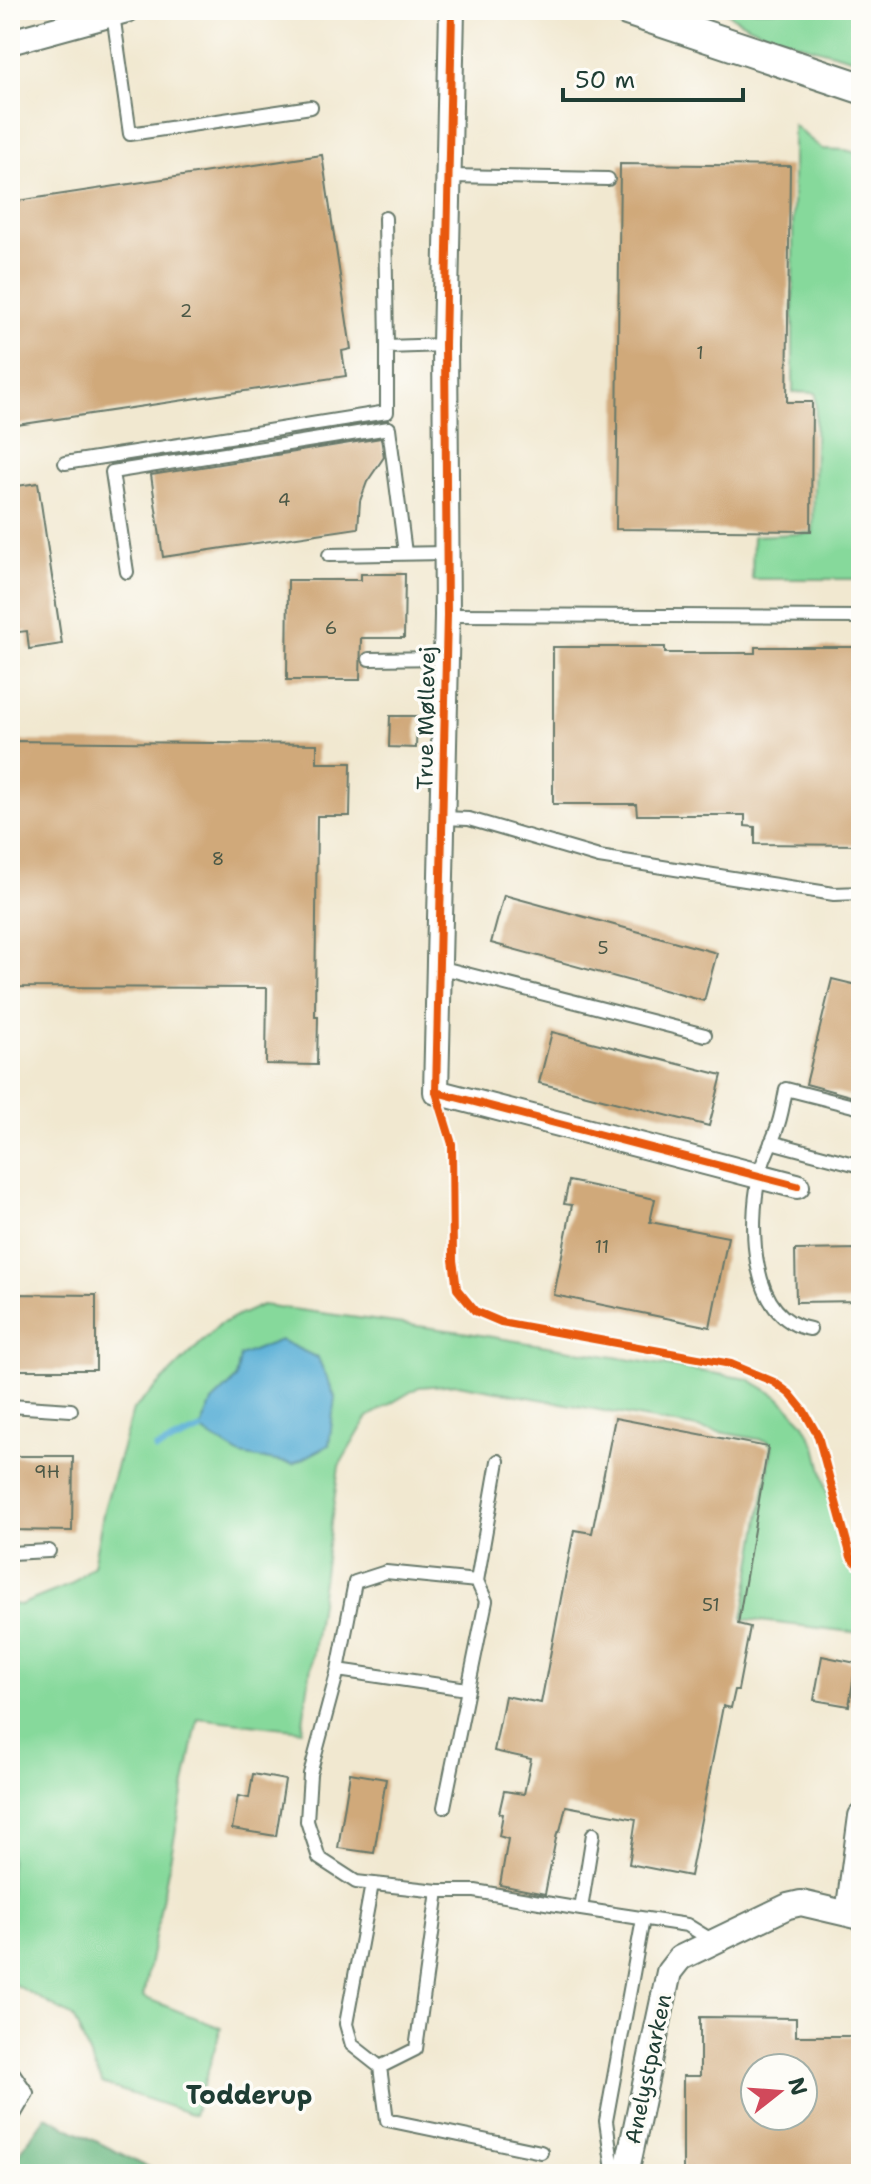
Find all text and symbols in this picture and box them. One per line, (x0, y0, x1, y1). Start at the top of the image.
scale bar (563, 52, 743, 102)
text: 50 m (575, 64, 635, 96)
house number: 2 (180, 299, 192, 323)
house number: 1 (696, 341, 704, 365)
house number: 4 (278, 488, 290, 512)
house number: 6 (325, 616, 337, 640)
street label: True Møllevej (410, 646, 442, 790)
house number: 8 (212, 847, 224, 871)
house number: 5 (597, 936, 609, 960)
house number: 11 (595, 1235, 609, 1259)
house number: 9H (34, 1460, 60, 1484)
house number: 51 (702, 1593, 720, 1617)
street label: Anelystparken (618, 1991, 678, 2147)
north arrow (739, 2052, 819, 2132)
text: N (781, 2074, 814, 2099)
district label: Todderup (186, 2077, 312, 2112)

